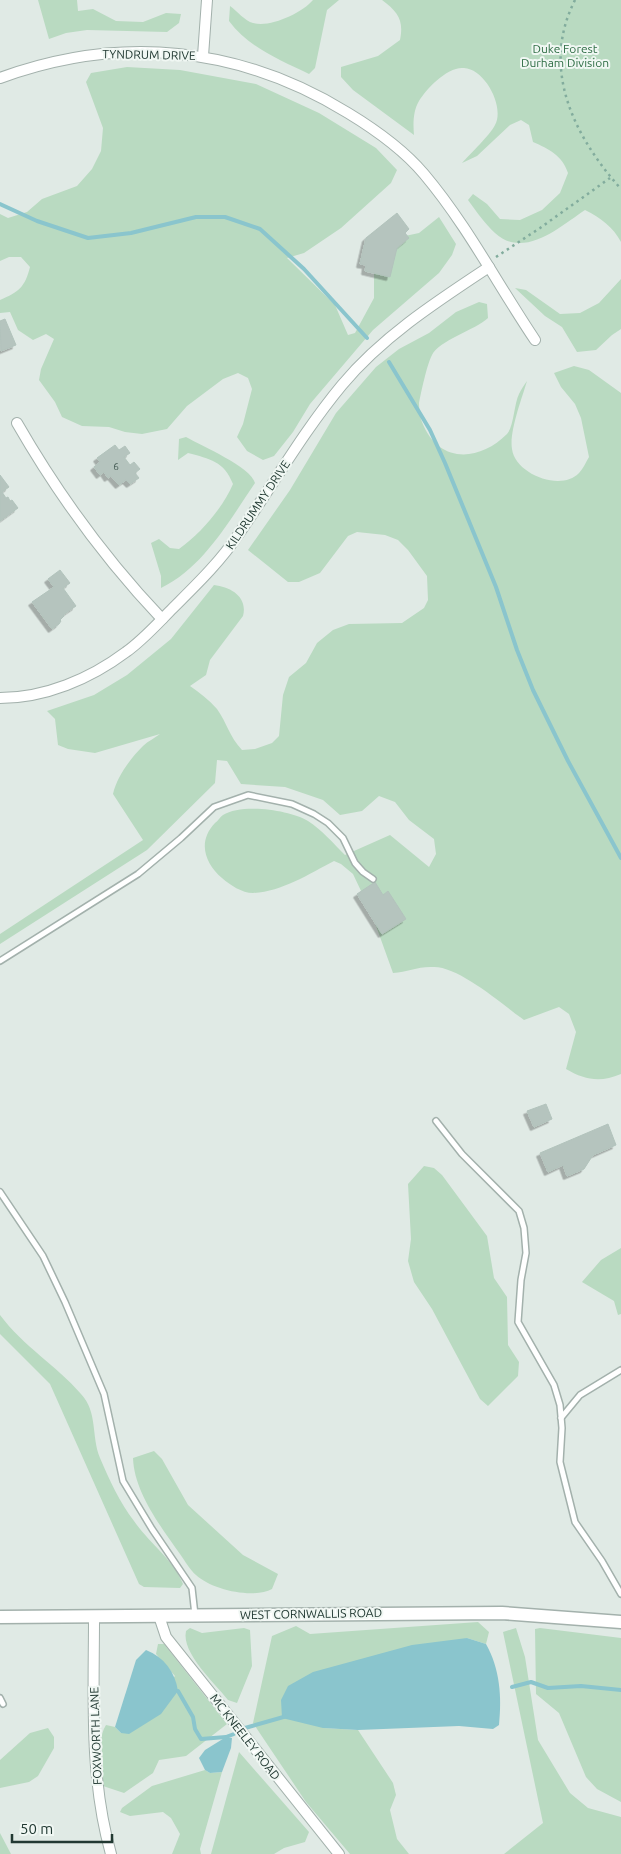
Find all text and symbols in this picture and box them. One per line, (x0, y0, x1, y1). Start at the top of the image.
park label: Duke Forest Durham Division (521, 42, 609, 69)
street label: TYNDRUM DRIVE (102, 47, 196, 62)
street label: KILDRUMMY DRIVE (223, 458, 292, 552)
house number: 6 (113, 461, 119, 472)
street label: WEST CORNWALLIS ROAD (240, 1606, 382, 1621)
street label: FOXWORTH LANE (87, 1687, 104, 1785)
street label: MC KNEELEY ROAD (208, 1691, 283, 1782)
scale bar (12, 1812, 112, 1844)
text: 50 m (20, 1820, 53, 1837)

